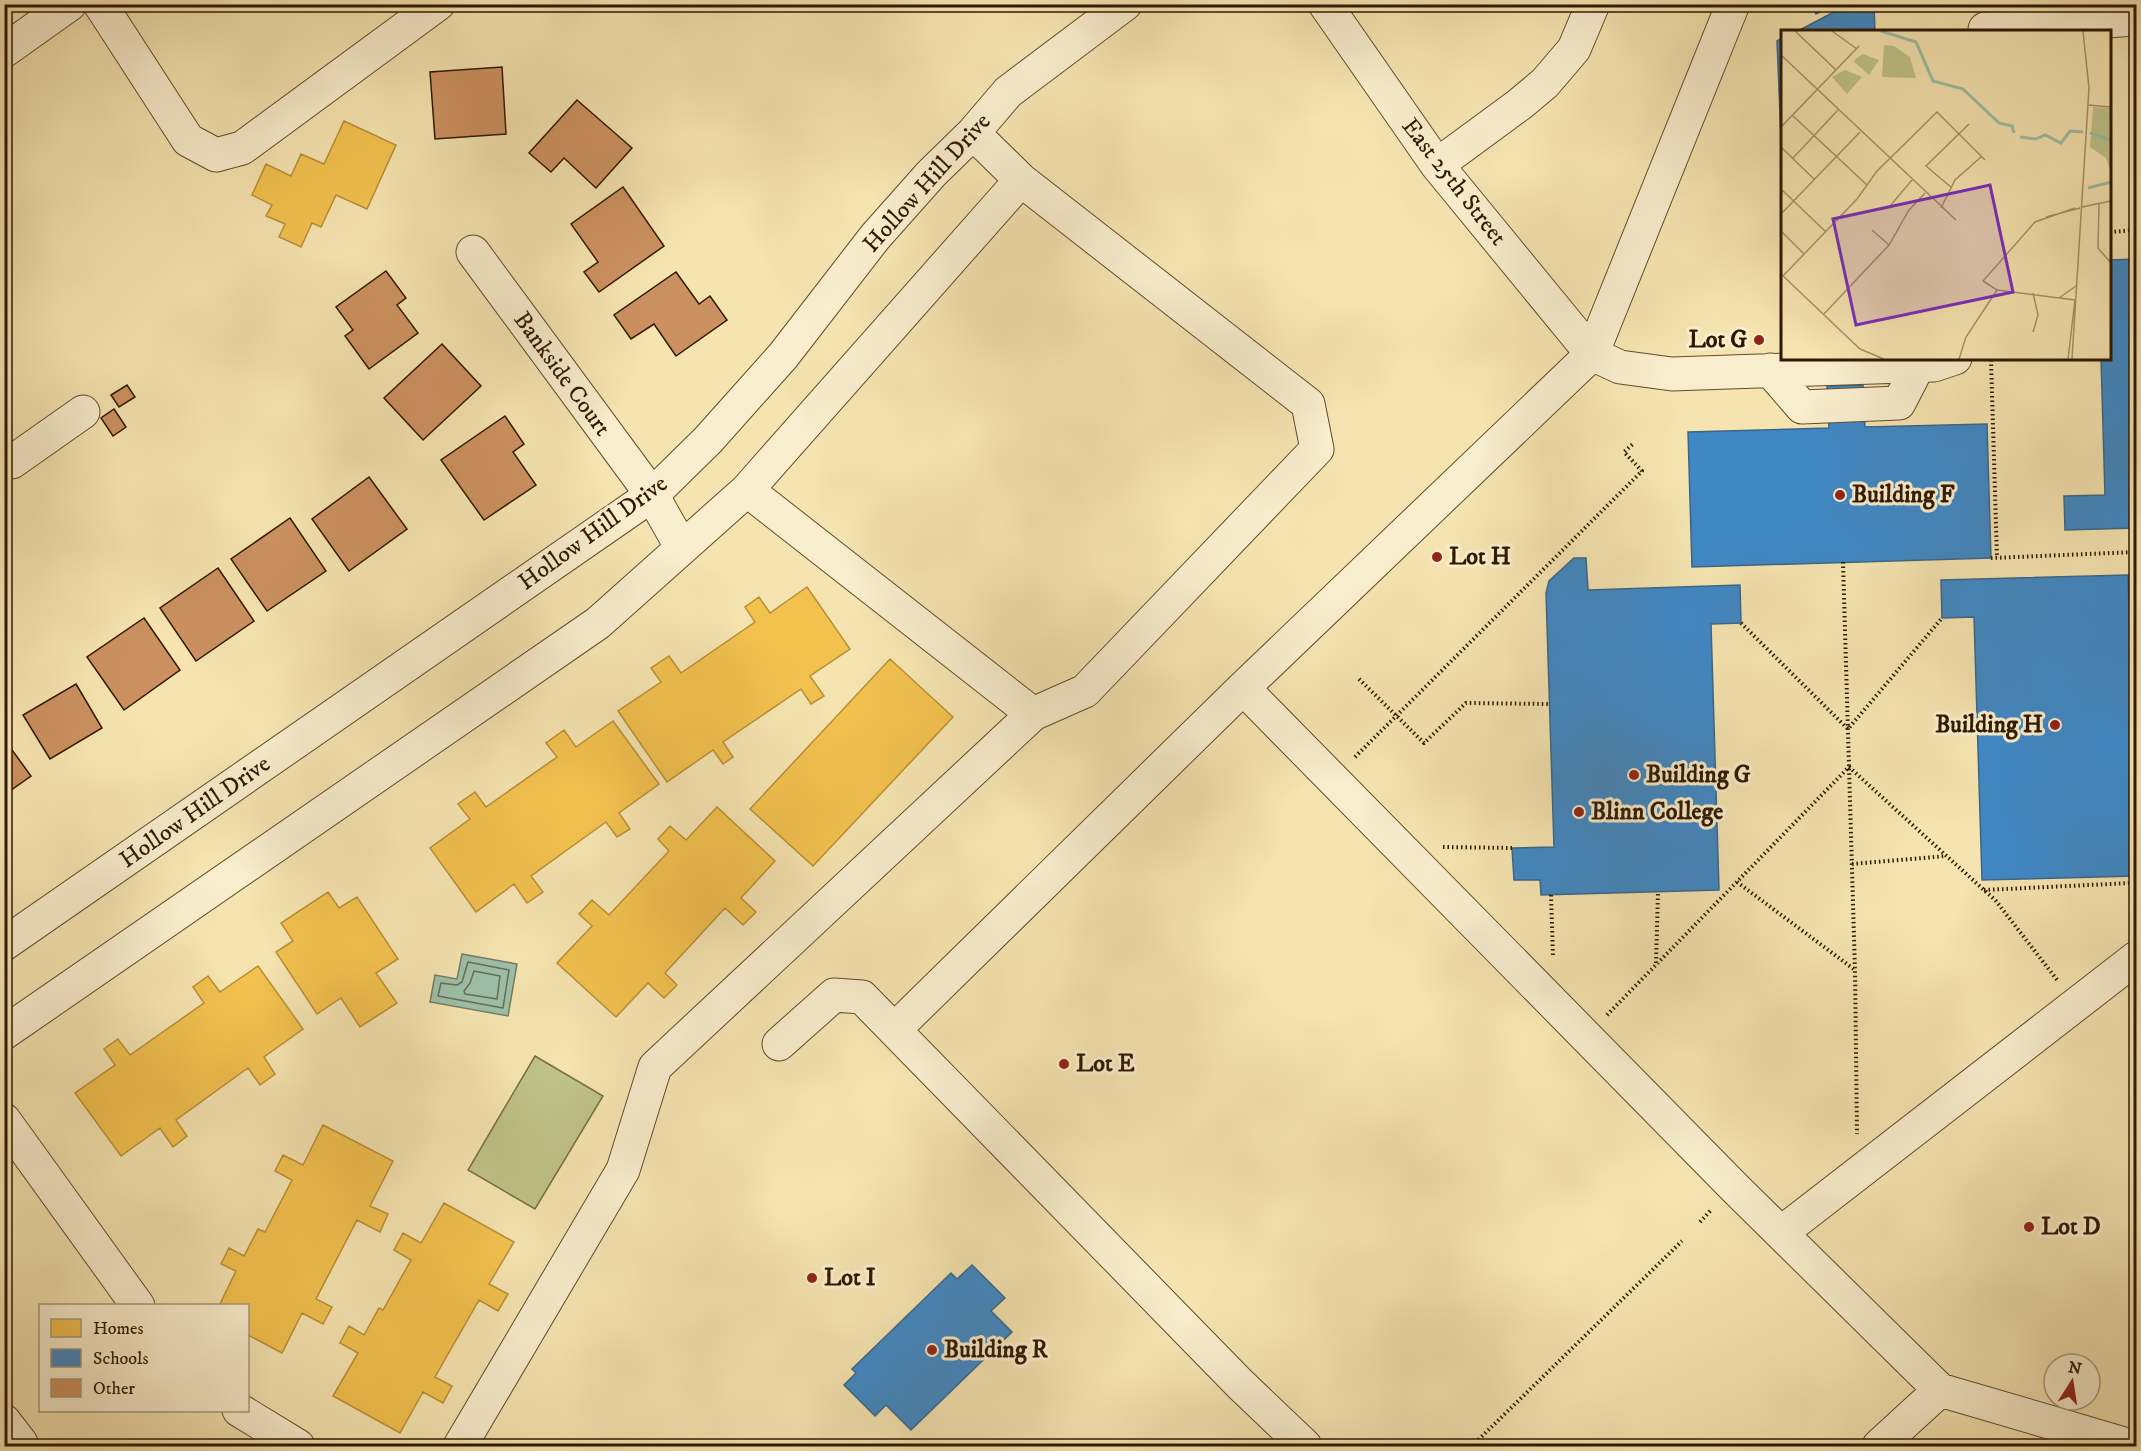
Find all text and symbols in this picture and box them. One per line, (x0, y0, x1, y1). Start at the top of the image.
inset map (1781, 30, 2111, 360)
street label: Hollow Hill Drive (857, 107, 997, 259)
street label: East 25th Street (1395, 112, 1513, 252)
street label: Bankside Court (507, 306, 617, 442)
place label: Lot G (1688, 325, 1747, 355)
marker: Lot G (1752, 333, 1766, 347)
street label: Hollow Hill Drive (513, 469, 674, 597)
place label: Building F (1852, 480, 1955, 510)
marker: Building F (1833, 488, 1847, 502)
place label: Lot H (1449, 542, 1511, 572)
marker: Lot H (1430, 550, 1444, 564)
place label: Building H (1935, 710, 2043, 740)
marker: Building H (2048, 718, 2062, 732)
street label: Hollow Hill Drive (114, 749, 276, 875)
place label: Building G (1646, 760, 1751, 790)
marker: Building G (1627, 768, 1641, 782)
place label: Blinn College (1591, 797, 1723, 827)
marker: Blinn College (1572, 805, 1586, 819)
place label: Lot E (1076, 1049, 1135, 1079)
marker: Lot E (1057, 1057, 1071, 1071)
place label: Lot D (2041, 1212, 2101, 1242)
marker: Lot D (2022, 1220, 2036, 1234)
place label: Lot I (824, 1263, 876, 1293)
marker: Lot I (805, 1271, 819, 1285)
legend (39, 1304, 249, 1412)
text: Homes (93, 1318, 144, 1340)
place label: Building R (944, 1335, 1049, 1365)
marker: Building R (925, 1343, 939, 1357)
text: Schools (93, 1348, 148, 1370)
north arrow (2042, 1352, 2102, 1412)
text: N (2066, 1357, 2083, 1379)
text: Other (93, 1378, 135, 1400)

